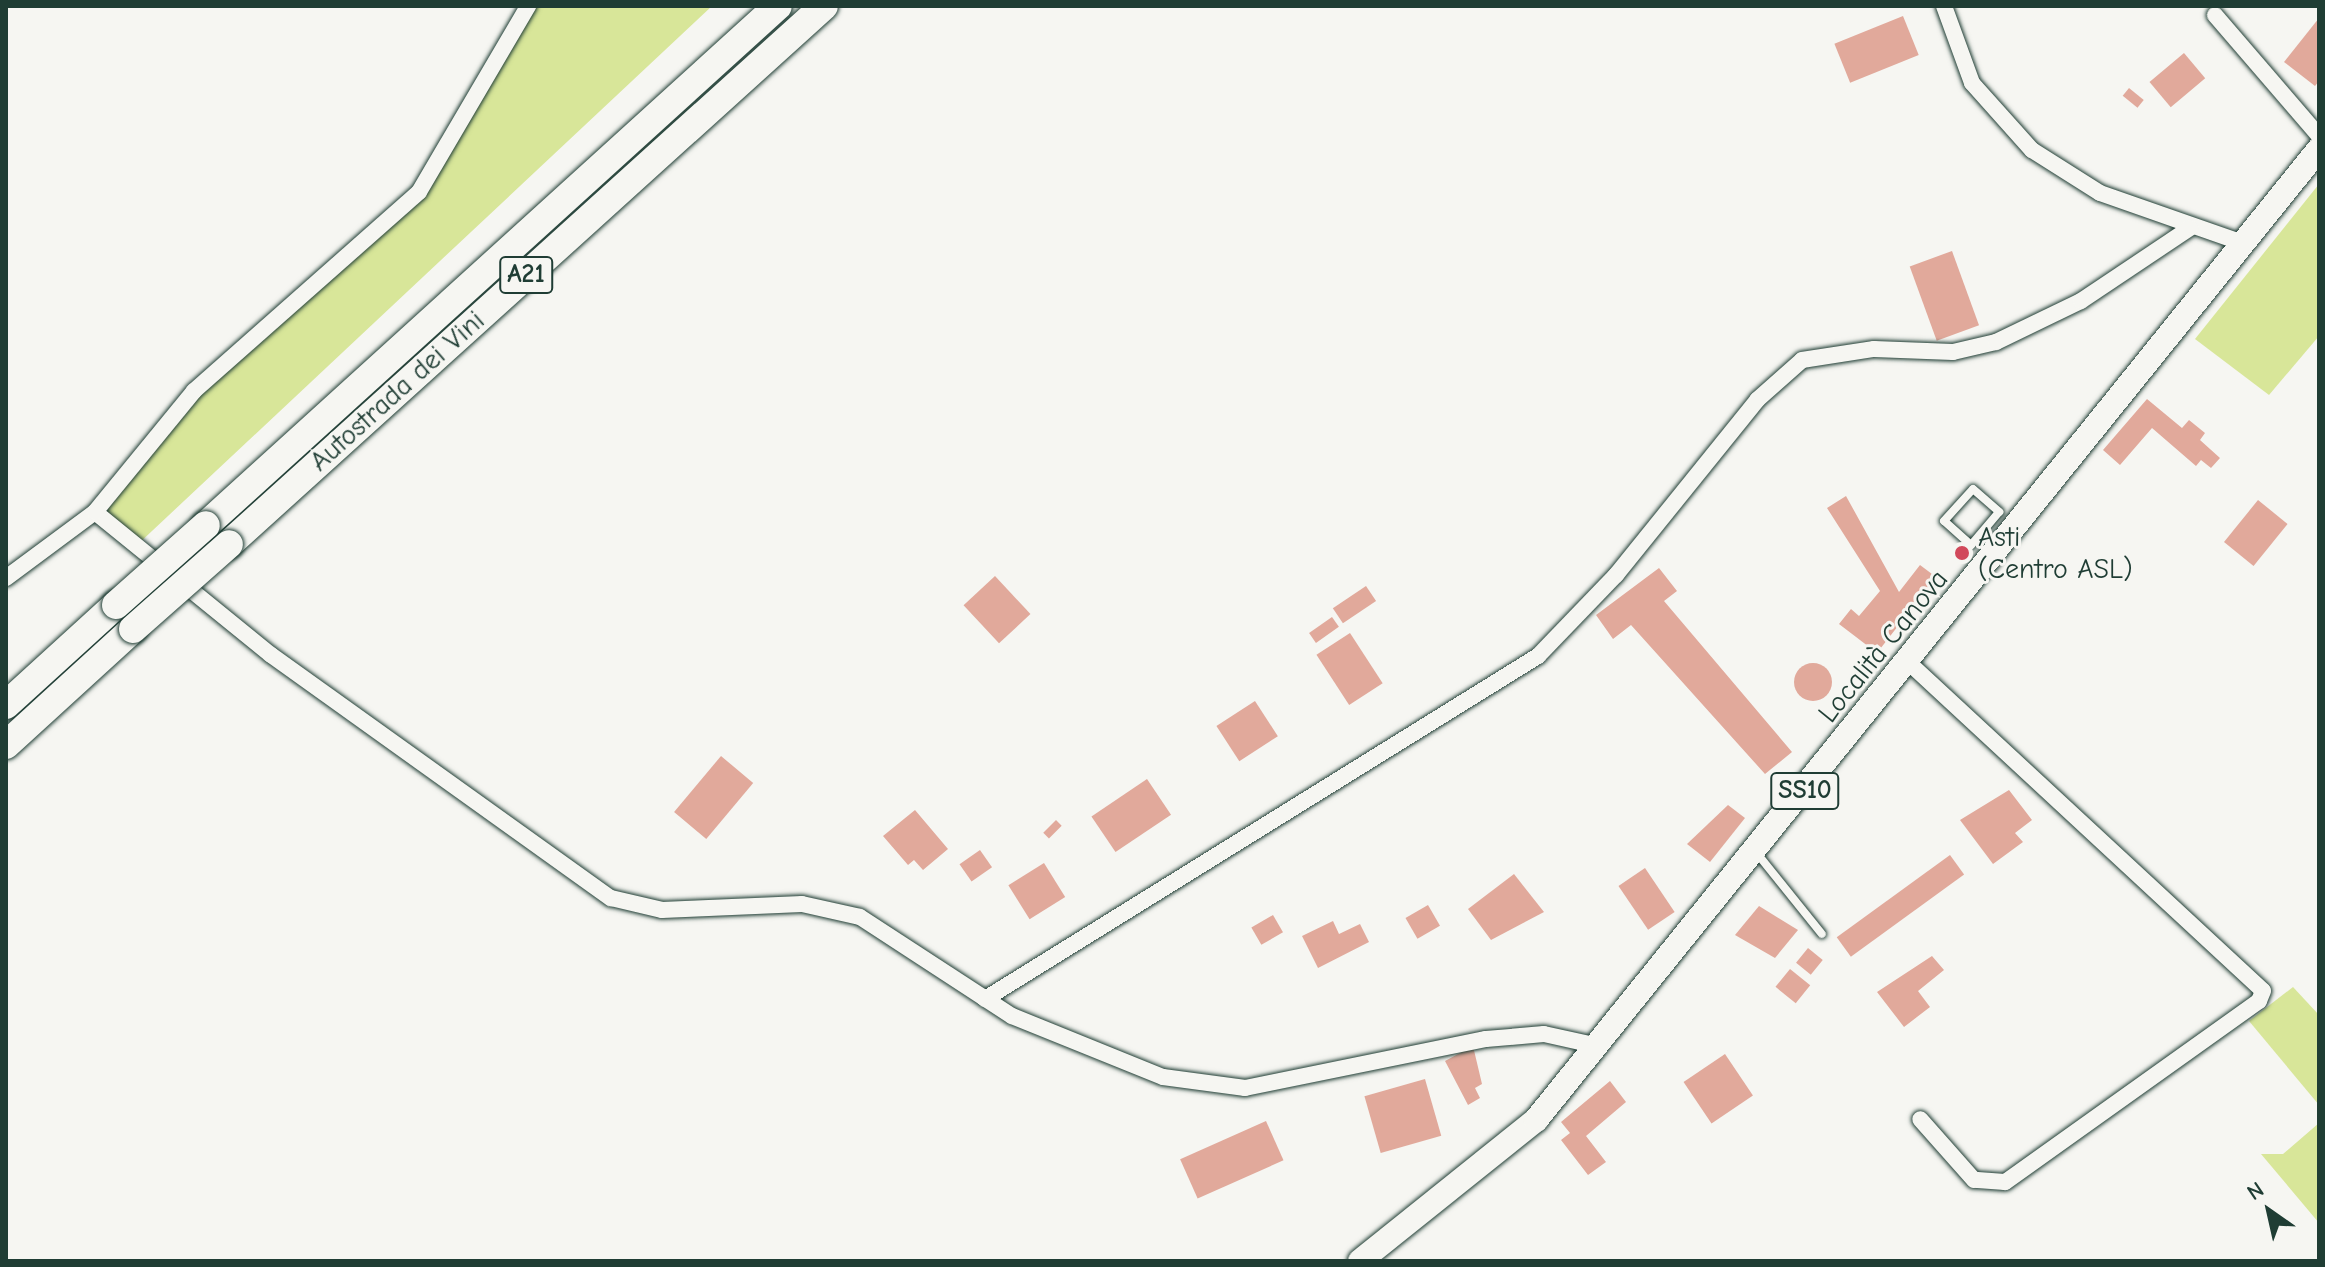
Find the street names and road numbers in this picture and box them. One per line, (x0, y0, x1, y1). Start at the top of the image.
road number: A21 (498, 253, 554, 297)
street label: Autostrada dei Vini (303, 304, 491, 478)
street label: Località Canova (1811, 563, 1955, 729)
road number: SS10 (1769, 769, 1841, 813)

